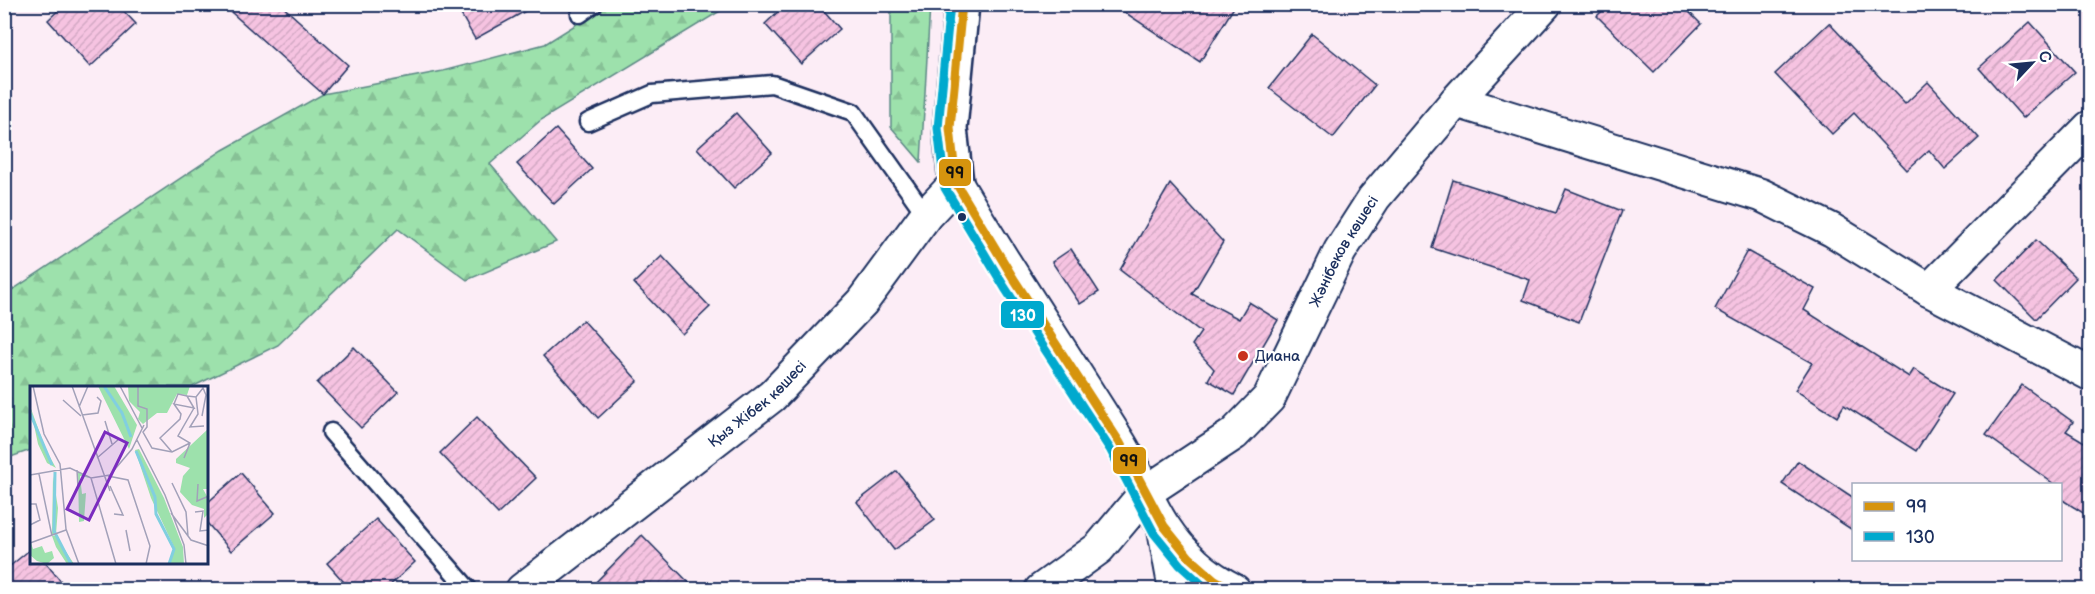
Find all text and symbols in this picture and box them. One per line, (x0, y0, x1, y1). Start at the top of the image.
north arrow (2002, 33, 2062, 93)
text: С (2033, 48, 2055, 66)
line badge: 99 (938, 158, 972, 187)
text: 99 (946, 164, 964, 183)
street label: Жәнібеков көшесі (1305, 192, 1382, 310)
unlabelled marker (956, 211, 968, 223)
line badge: 130 (1000, 300, 1045, 329)
text: 130 (1010, 307, 1036, 326)
place label: Диана (1255, 347, 1300, 366)
marker: Диана (1236, 349, 1250, 363)
street label: Қыз Жібек көшесі (704, 356, 810, 452)
inset map (30, 386, 208, 564)
line badge: 99 (1112, 446, 1147, 475)
text: 99 (1120, 452, 1138, 471)
legend (1852, 483, 2062, 561)
text: 99 (1906, 497, 1927, 518)
text: 130 (1906, 527, 1935, 548)

